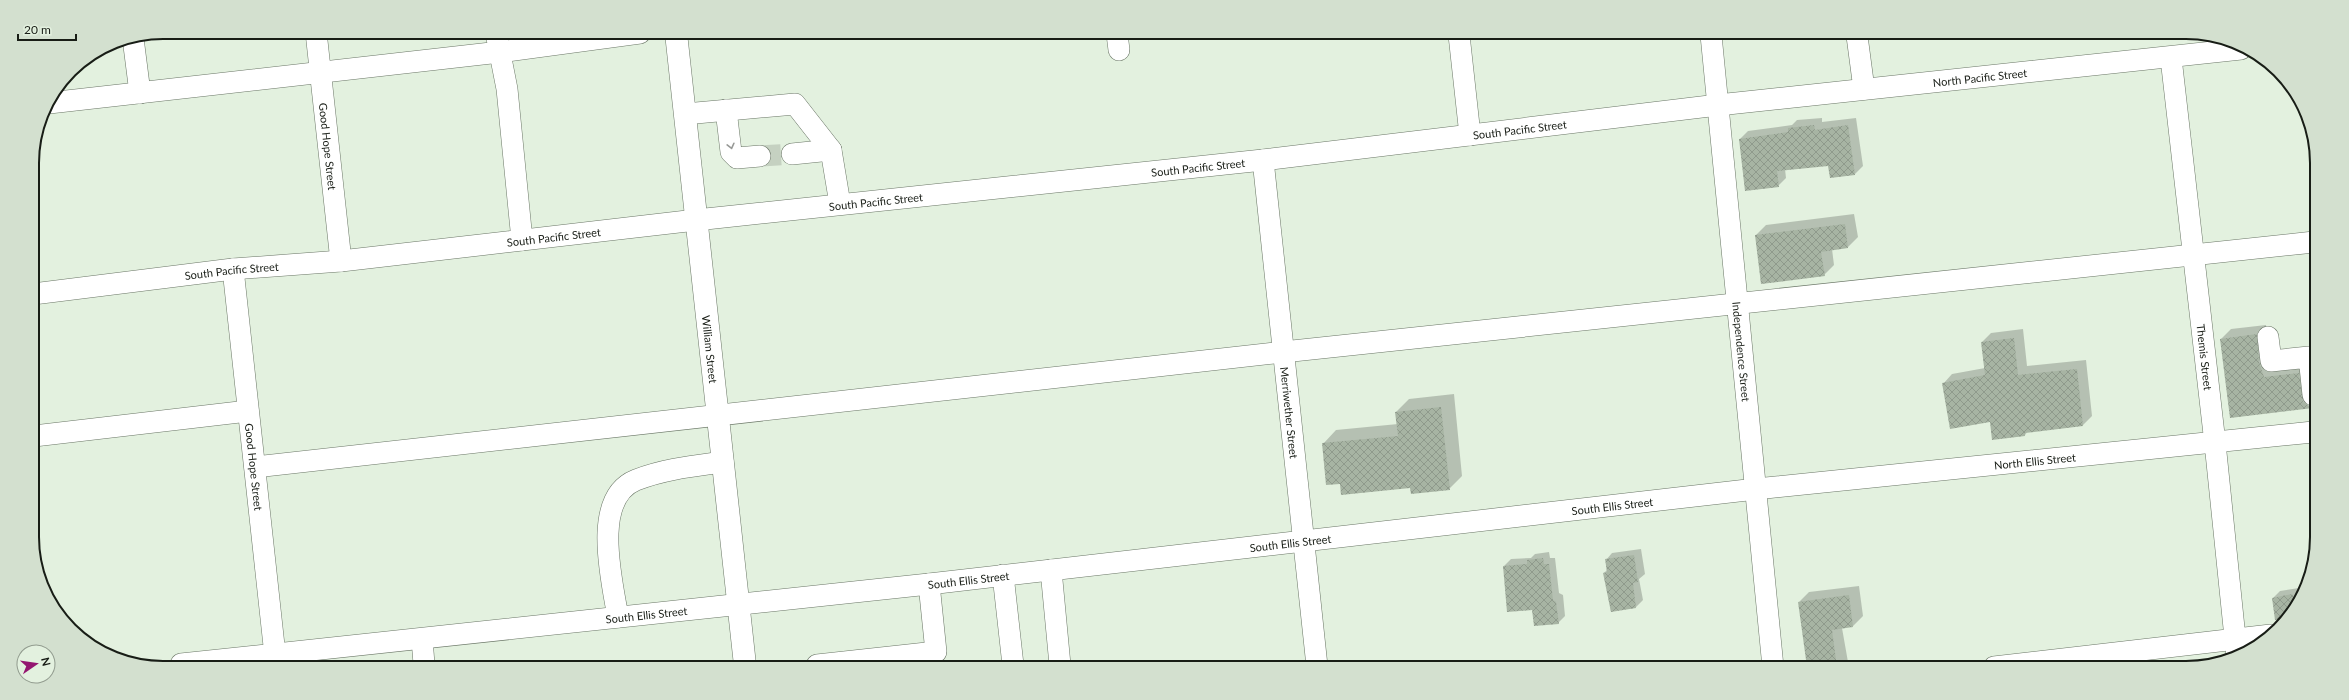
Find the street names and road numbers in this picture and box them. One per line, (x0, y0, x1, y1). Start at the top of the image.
street label: North Pacific Street (1932, 65, 2028, 88)
street label: Good Hope Street (317, 102, 340, 191)
street label: South Pacific Street (1472, 117, 1567, 141)
street label: South Pacific Street (1150, 155, 1246, 178)
street label: South Pacific Street (828, 190, 923, 212)
street label: South Pacific Street (506, 225, 601, 248)
street label: South Pacific Street (184, 259, 279, 282)
street label: Independence Street (1731, 301, 1753, 402)
street label: William Street (700, 315, 721, 384)
street label: Themis Street (2195, 323, 2215, 391)
street label: Merriwether Street (1279, 366, 1301, 459)
street label: Good Hope Street (243, 422, 266, 511)
street label: North Ellis Street (1993, 450, 2076, 471)
street label: South Ellis Street (1571, 494, 1654, 517)
street label: South Ellis Street (1249, 531, 1332, 554)
street label: South Ellis Street (927, 568, 1010, 591)
street label: South Ellis Street (605, 603, 688, 625)

